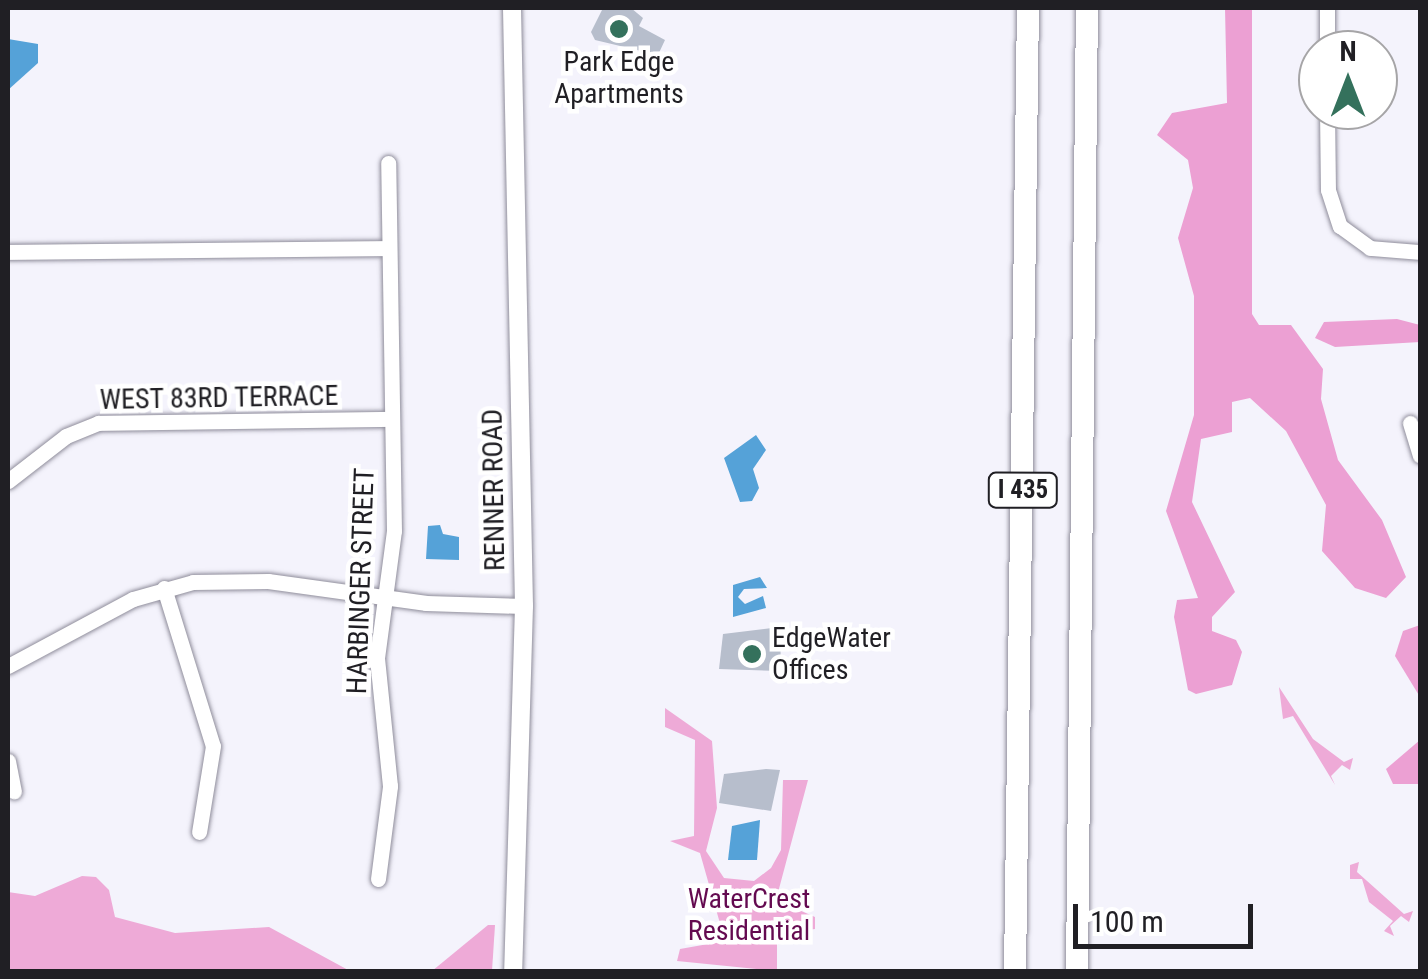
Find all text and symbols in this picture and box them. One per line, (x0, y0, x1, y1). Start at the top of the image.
marker: Park Edge Apartments (608, 18, 630, 40)
north arrow (1298, 30, 1398, 130)
text: N (1339, 35, 1357, 68)
place label: Park Edge Apartments (554, 45, 684, 111)
street label: WEST 83RD TERRACE (99, 379, 339, 417)
street label: RENNER ROAD (476, 409, 512, 571)
street label: HARBINGER STREET (340, 467, 382, 695)
road number: I 435 (986, 470, 1060, 510)
place label: EdgeWater Offices (772, 621, 891, 687)
marker: EdgeWater Offices (741, 643, 763, 665)
park label: WaterCrest Residential (688, 882, 810, 948)
scale bar (1078, 884, 1258, 946)
text: 100 m (1090, 904, 1164, 939)

